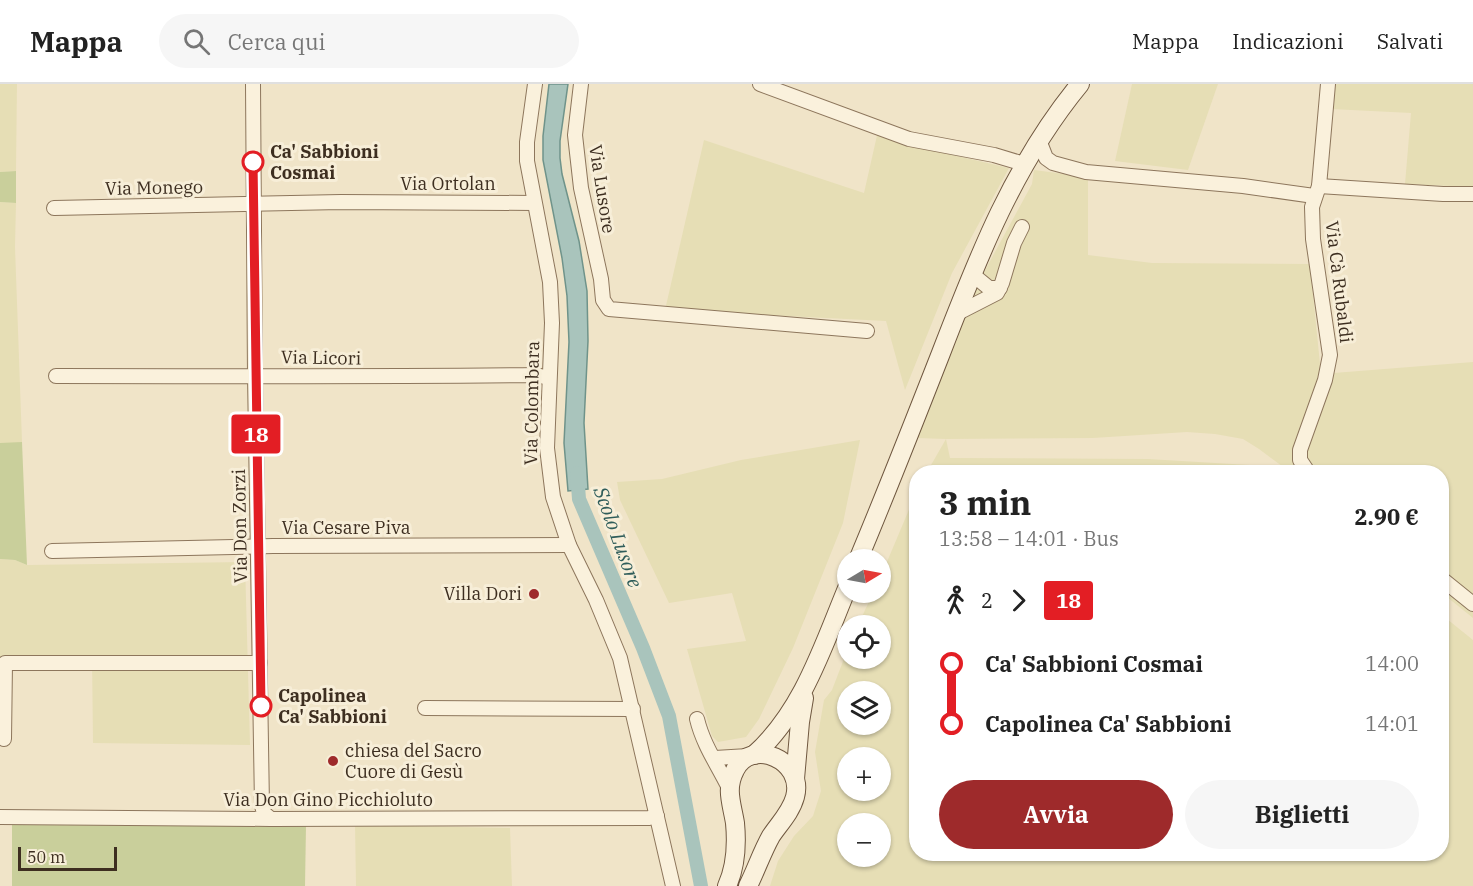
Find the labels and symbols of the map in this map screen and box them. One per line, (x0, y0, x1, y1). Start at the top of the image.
place label: Ca' Sabbioni Cosmai (270, 140, 379, 184)
street label: Via Lusore (584, 143, 621, 235)
marker: Ca' Sabbioni Cosmai (242, 151, 264, 173)
street label: Via Ortolan (400, 172, 496, 195)
street label: Via Monego (105, 175, 203, 200)
street label: Via Cà Rubaldi (1321, 220, 1358, 345)
street label: Via Colombara (519, 341, 544, 465)
street label: Via Licori (281, 345, 362, 370)
line badge: 18 (229, 414, 283, 454)
street label: Via Don Zorzi (227, 468, 252, 583)
water label: Scolo Lusore (587, 482, 649, 591)
street label: Via Cesare Piva (282, 516, 411, 539)
north arrow (837, 549, 891, 603)
place label: Villa Dori (443, 582, 522, 605)
marker: Villa Dori (527, 587, 541, 601)
place label: Capolinea Ca' Sabbioni (278, 684, 387, 728)
marker: Capolinea Ca' Sabbioni (250, 695, 272, 717)
place label: chiesa del Sacro Cuore di Gesù (345, 739, 482, 783)
marker: chiesa del Sacro Cuore di Gesù (326, 754, 340, 768)
street label: Via Don Gino Picchioluto (223, 788, 433, 811)
scale bar (18, 844, 117, 872)

